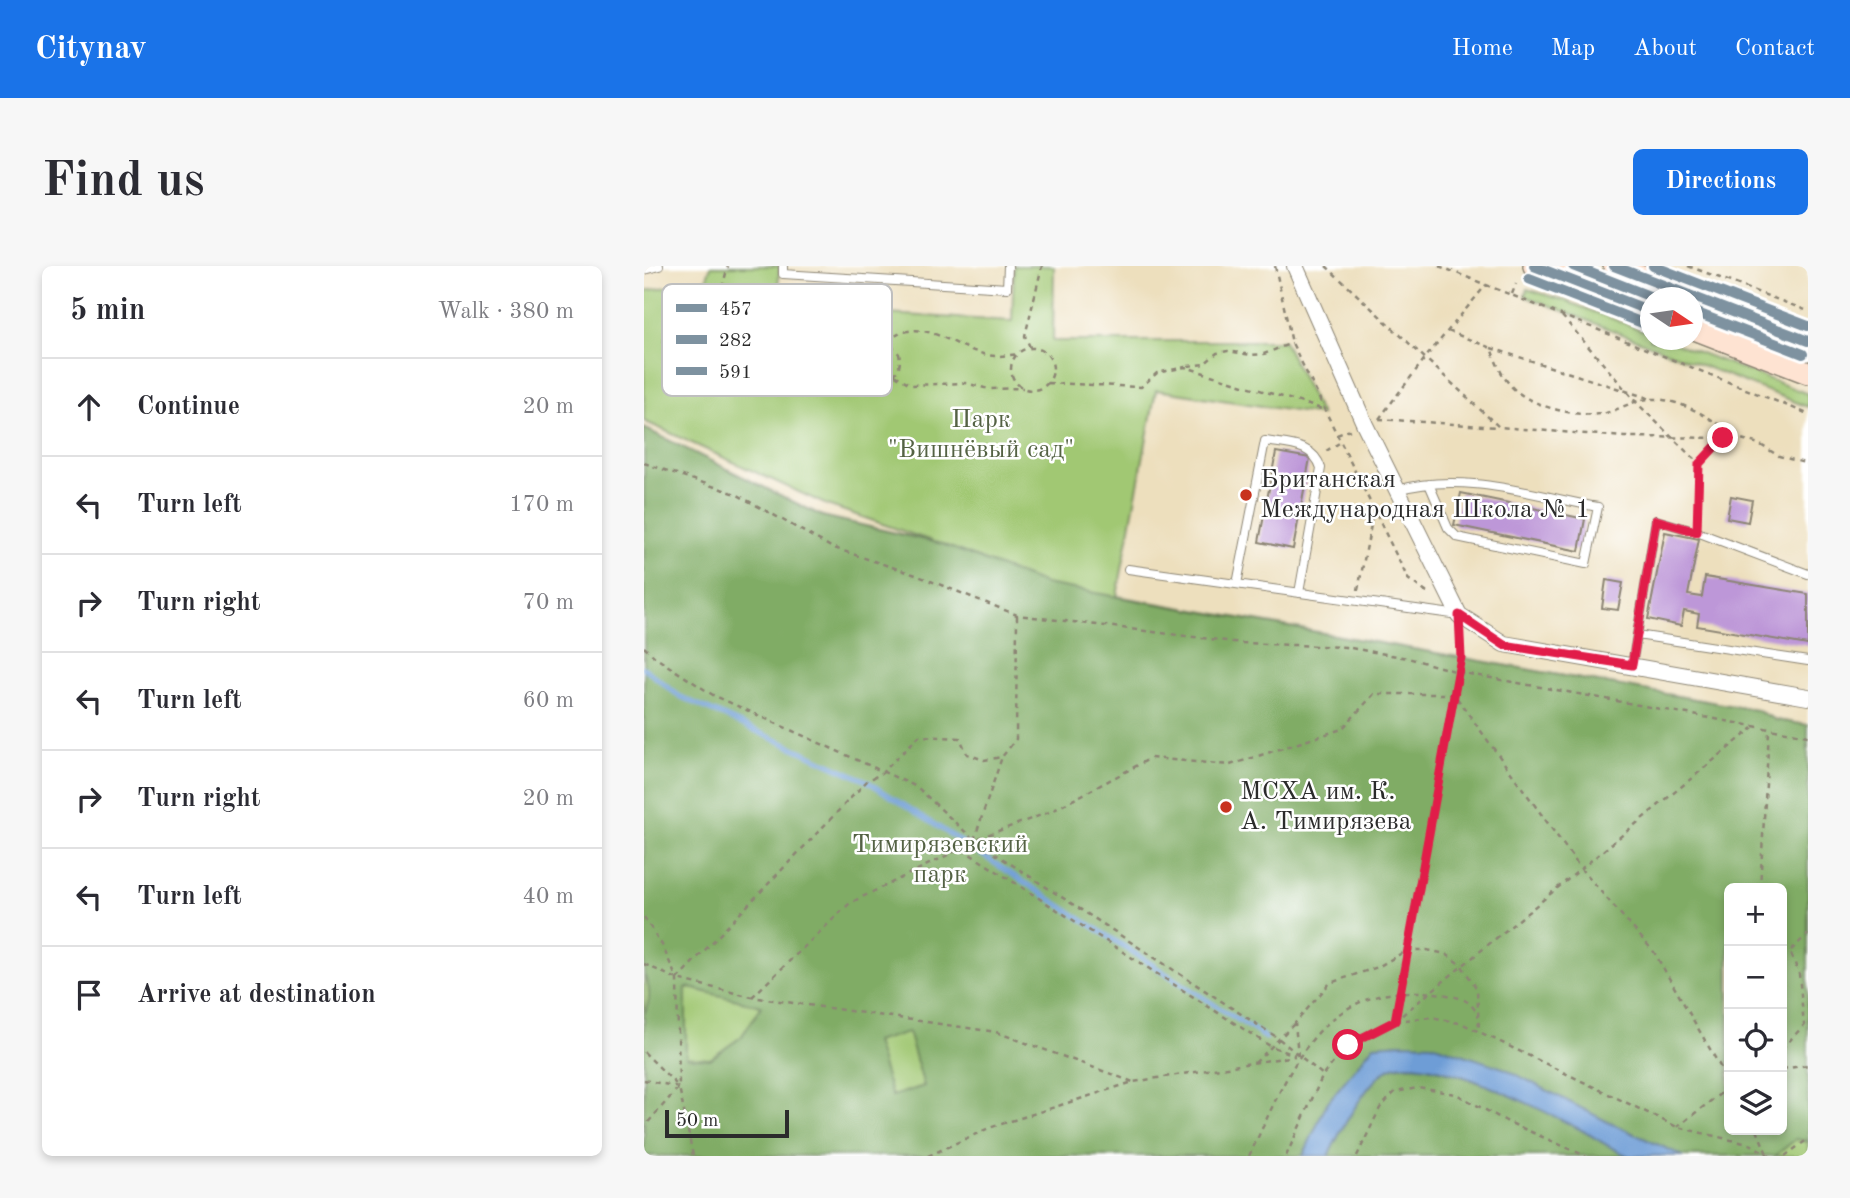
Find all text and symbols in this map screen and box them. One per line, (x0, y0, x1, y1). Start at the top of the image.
text: Citynav (35, 33, 147, 66)
text: Home (1452, 37, 1513, 61)
text: Map (1551, 37, 1595, 61)
text: About (1633, 37, 1697, 61)
text: Contact (1735, 37, 1815, 61)
button: Directions (1633, 149, 1808, 215)
text: Find us (42, 158, 205, 207)
legend (662, 284, 892, 396)
north arrow (1640, 287, 1703, 350)
text: 5 min (70, 296, 145, 326)
text: Walk · 380 m (438, 300, 574, 323)
text: 457 (719, 301, 752, 320)
text: 282 (719, 332, 752, 351)
text: 591 (719, 364, 752, 383)
icon: ahead (70, 388, 108, 426)
text: Continue (137, 394, 240, 420)
text: 20 m (523, 395, 574, 418)
park label: Парк "Вишнёвый сад" (888, 407, 1074, 463)
route end (1707, 422, 1738, 453)
place label: Британская Международная Школа № 1 (1260, 467, 1590, 523)
icon: left (70, 486, 108, 524)
marker: Британская Международная Школа № 1 (1238, 487, 1254, 503)
text: Turn left (137, 492, 242, 518)
text: 170 m (509, 493, 574, 516)
icon: right (70, 584, 108, 622)
text: Turn right (137, 590, 260, 616)
text: 70 m (523, 591, 574, 614)
icon: left (70, 682, 108, 720)
text: Turn left (137, 688, 242, 714)
text: 60 m (523, 689, 574, 712)
place label: МСХА им. К. А. Тимирязева (1240, 779, 1412, 835)
icon: right (70, 780, 108, 818)
text: Turn right (137, 786, 260, 812)
text: 20 m (523, 787, 574, 810)
marker: МСХА им. К. А. Тимирязева (1218, 799, 1234, 815)
park label: Тимирязевский парк (852, 832, 1028, 888)
icon: left (70, 878, 108, 916)
map controls (1724, 883, 1787, 1135)
button: + (1724, 883, 1787, 946)
text: Turn left (137, 884, 242, 910)
text: 40 m (523, 885, 574, 908)
button: − (1724, 946, 1787, 1009)
icon: arrive (70, 976, 108, 1014)
text: Arrive at destination (137, 982, 376, 1008)
button: locate (1724, 1009, 1787, 1072)
route start (1332, 1029, 1363, 1060)
button: layers (1724, 1072, 1787, 1135)
scale bar (665, 1107, 789, 1139)
text: 50 m (676, 1112, 718, 1131)

